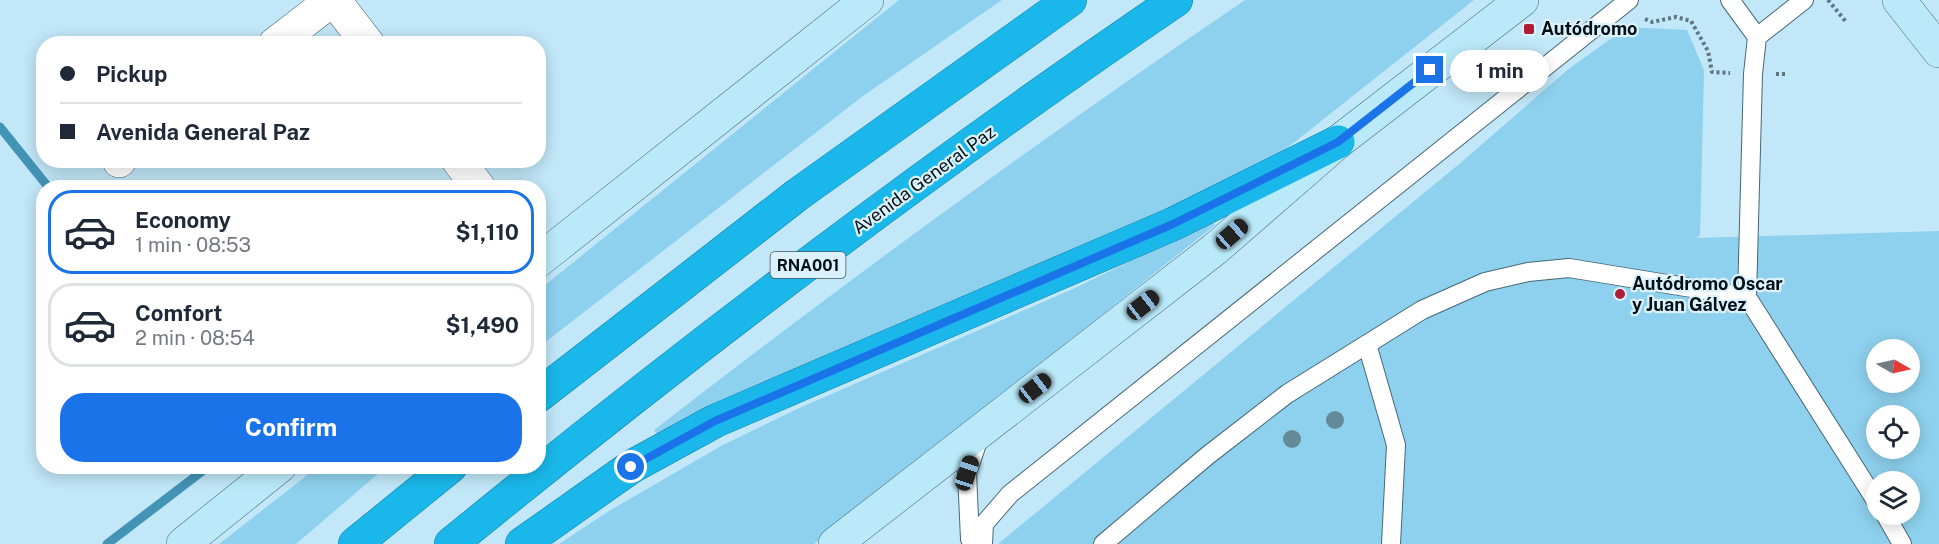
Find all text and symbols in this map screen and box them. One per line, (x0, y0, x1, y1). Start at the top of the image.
place label: Autódromo (1541, 18, 1637, 39)
marker: Autódromo (1522, 22, 1536, 36)
callout: 1 min (1451, 49, 1550, 91)
route end (1416, 56, 1443, 83)
text: 1 min (1475, 59, 1524, 83)
text: Pickup (96, 61, 167, 87)
text: Avenida General Paz (96, 119, 310, 145)
street label: Avenida General Paz (848, 121, 999, 238)
icon: car (63, 205, 117, 259)
text: Economy (135, 207, 231, 233)
car (1213, 215, 1251, 253)
text: $1,110 (456, 219, 519, 245)
text: 1 min · 08:53 (135, 233, 251, 257)
road number: RNA001 (770, 252, 846, 278)
place label: Autódromo Oscar y Juan Gálvez (1632, 273, 1783, 315)
car (1123, 287, 1163, 323)
marker: Autódromo Oscar y Juan Gálvez (1613, 287, 1627, 301)
icon: car (63, 298, 117, 352)
text: Comfort (135, 300, 222, 326)
text: $1,490 (446, 312, 519, 338)
text: 2 min · 08:54 (135, 326, 255, 350)
north arrow (1866, 339, 1920, 393)
map controls (1866, 339, 1920, 525)
car (1015, 370, 1055, 406)
button: Confirm (60, 393, 522, 462)
button: locate (1866, 405, 1920, 459)
route start (617, 453, 644, 480)
car (953, 453, 981, 493)
button: layers (1866, 471, 1920, 525)

